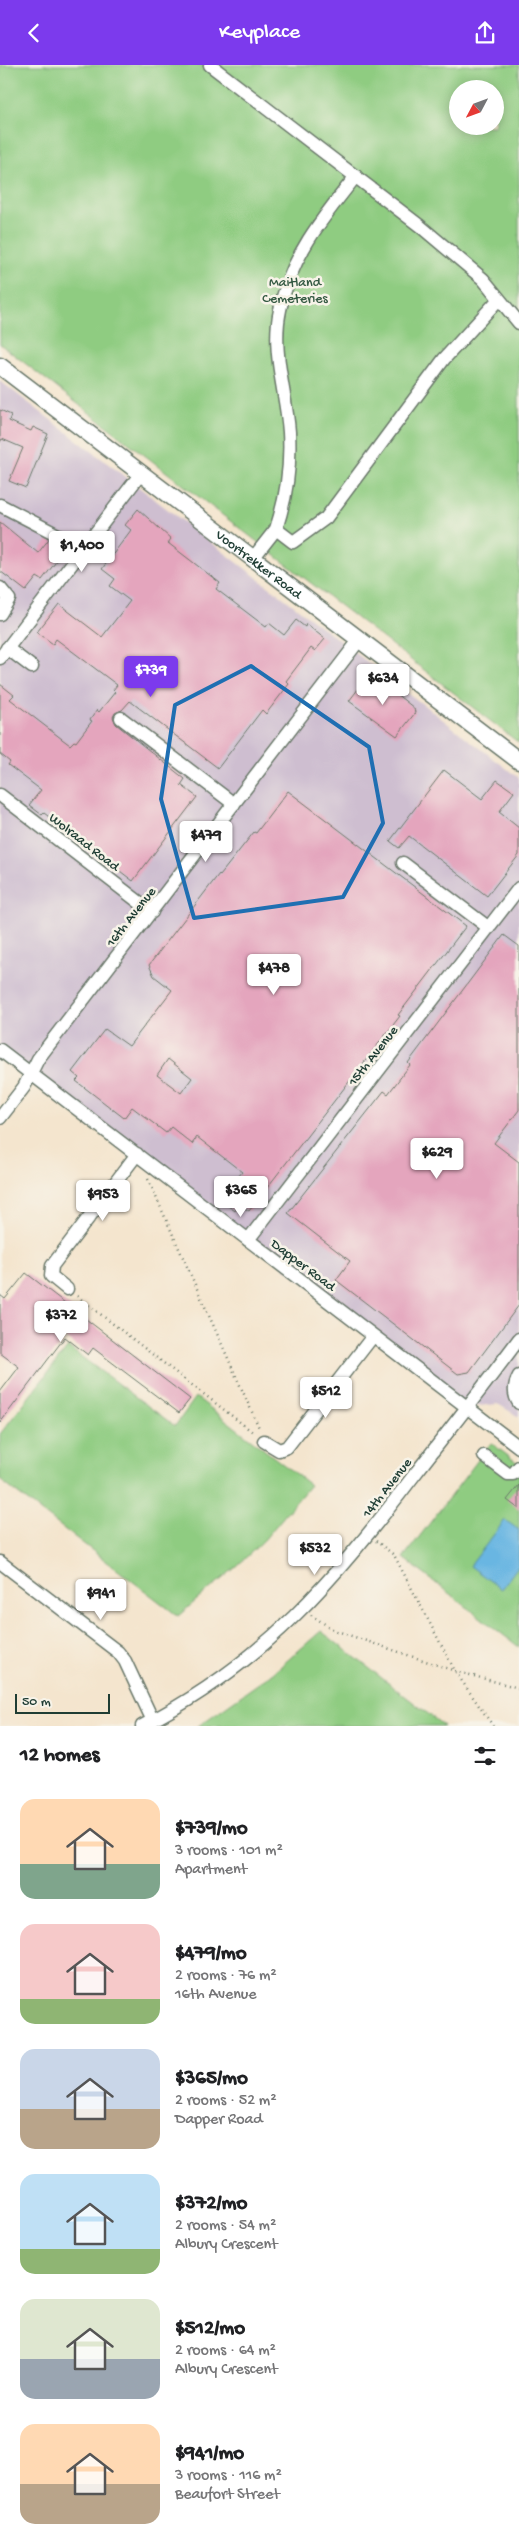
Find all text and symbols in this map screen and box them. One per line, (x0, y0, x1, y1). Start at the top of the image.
icon: back (20, 19, 48, 47)
icon: share (471, 19, 499, 47)
text: Keyplace (219, 20, 300, 46)
north arrow (449, 80, 504, 135)
map controls (449, 80, 504, 135)
park label: Maitland Cemeteries (262, 275, 328, 308)
street label: Voortrekker Road (211, 527, 306, 605)
pin: $1,400 (41, 531, 123, 573)
text: $1,400 (60, 537, 104, 556)
pin: $739 (121, 655, 181, 698)
text: $739 (135, 662, 167, 681)
pin: $634 (353, 663, 413, 706)
text: $634 (367, 670, 399, 689)
street label: Wolraad Road (45, 810, 124, 877)
pin: $479 (176, 821, 236, 863)
text: $479 (190, 827, 222, 846)
street label: 16th Avenue (103, 884, 161, 952)
pin: $478 (244, 953, 304, 996)
text: $478 (258, 960, 290, 979)
street label: 15th Avenue (345, 1022, 403, 1091)
pin: $629 (407, 1137, 467, 1180)
text: $629 (421, 1144, 453, 1163)
pin: $365 (211, 1175, 271, 1218)
pin: $953 (73, 1179, 133, 1222)
text: $365 (225, 1182, 257, 1201)
text: $953 (87, 1186, 119, 1205)
street label: Dapper Road (266, 1236, 340, 1297)
pin: $372 (31, 1301, 91, 1343)
text: $372 (45, 1307, 77, 1326)
pin: $512 (296, 1377, 356, 1419)
text: $512 (311, 1383, 341, 1402)
street label: 14th Avenue (359, 1455, 417, 1523)
pin: $532 (285, 1533, 345, 1576)
text: $532 (299, 1540, 331, 1559)
pin: $941 (71, 1579, 131, 1621)
text: $941 (86, 1585, 116, 1604)
scale bar (15, 1691, 110, 1714)
text: 50 m (22, 1694, 51, 1711)
icon: filters (471, 1742, 499, 1770)
text: 12 homes (20, 1744, 99, 1769)
text: $739/mo (175, 1817, 248, 1842)
icon: home (60, 1819, 120, 1879)
text: 3 rooms · 101 m² (175, 1842, 283, 1861)
text: Apartment (175, 1861, 247, 1880)
text: $479/mo (175, 1942, 247, 1967)
icon: home (60, 1944, 120, 2004)
text: 2 rooms · 76 m² (175, 1967, 277, 1986)
text: 16th Avenue (175, 1986, 257, 2005)
text: $365/mo (175, 2067, 248, 2092)
icon: home (60, 2069, 120, 2129)
text: 2 rooms · 52 m² (175, 2092, 277, 2111)
text: Dapper Road (175, 2111, 263, 2130)
text: $372/mo (175, 2192, 247, 2217)
icon: home (60, 2194, 120, 2254)
text: 2 rooms · 54 m² (175, 2217, 276, 2236)
text: Albury Crescent (175, 2236, 278, 2255)
text: $512/mo (175, 2317, 245, 2342)
icon: home (60, 2319, 120, 2379)
text: 2 rooms · 64 m² (175, 2342, 276, 2361)
text: Albury Crescent (175, 2361, 278, 2380)
text: $941/mo (175, 2442, 244, 2467)
icon: home (60, 2444, 120, 2504)
text: 3 rooms · 116 m² (175, 2467, 282, 2486)
text: Beaufort Street (175, 2486, 280, 2505)

